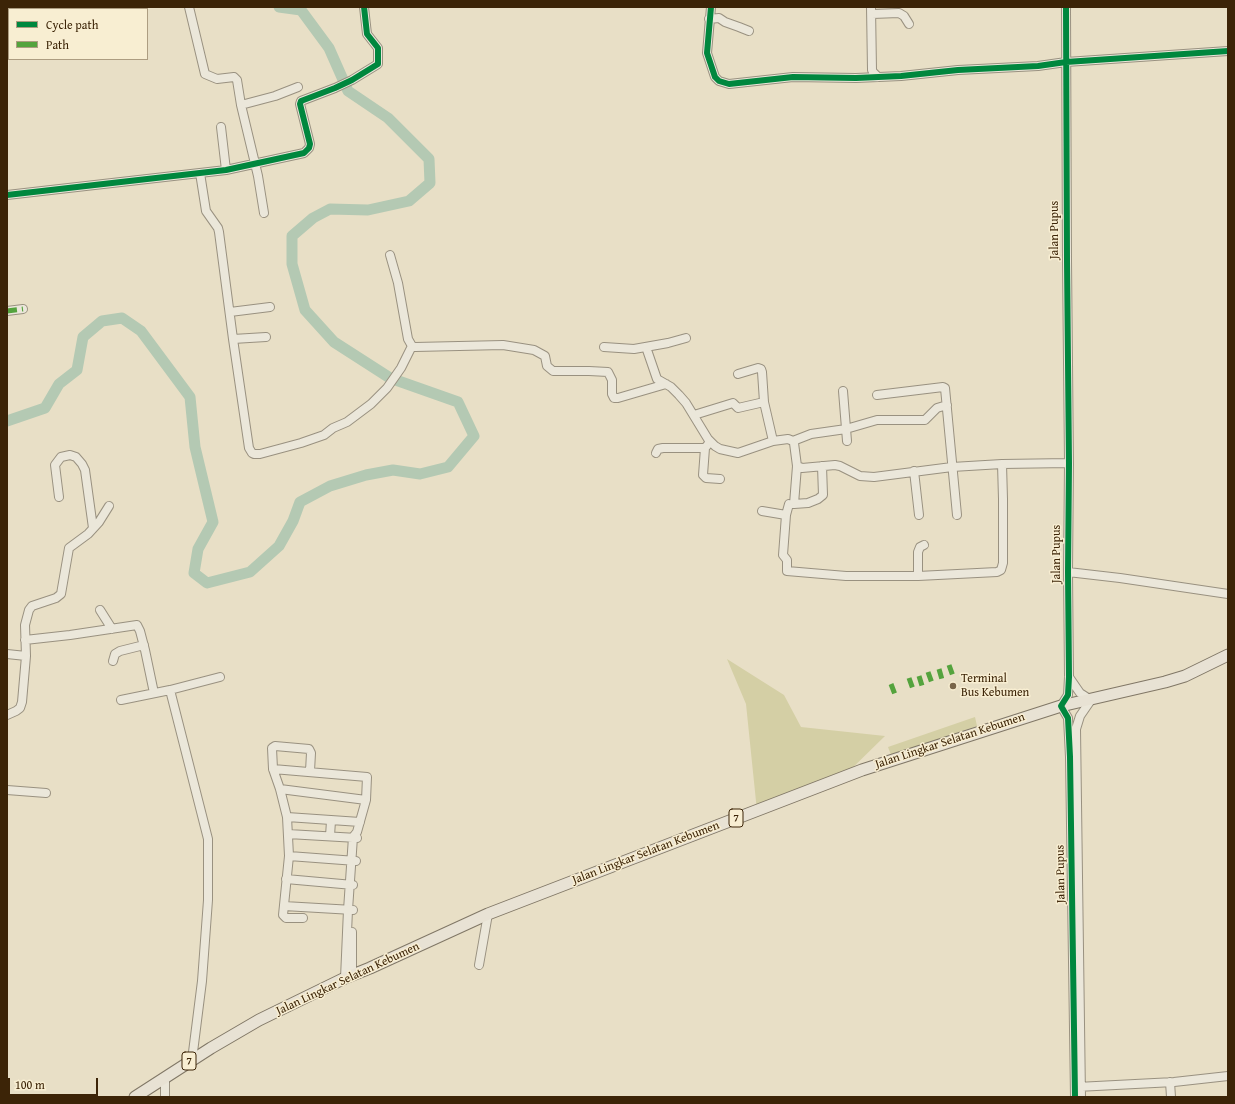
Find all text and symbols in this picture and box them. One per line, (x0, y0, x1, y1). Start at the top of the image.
legend (8, 8, 148, 60)
text: Cycle path (46, 16, 98, 33)
text: Path (46, 36, 69, 53)
street label: Jalan Pupus (1048, 201, 1062, 259)
street label: Jalan Pupus (1050, 525, 1064, 583)
place label: Terminal Bus Kebumen (961, 672, 1029, 700)
marker: Terminal Bus Kebumen (948, 681, 958, 691)
street label: Jalan Lingkar Selatan Kebumen (873, 710, 1027, 772)
road number: 7 (729, 809, 743, 827)
street label: Jalan Lingkar Selatan Kebumen (570, 818, 722, 888)
street label: Jalan Pupus (1053, 845, 1069, 903)
street label: Jalan Lingkar Selatan Kebumen (274, 939, 422, 1019)
road number: 7 (182, 1052, 196, 1070)
scale bar (10, 1070, 100, 1096)
text: 100 m (15, 1076, 45, 1093)

